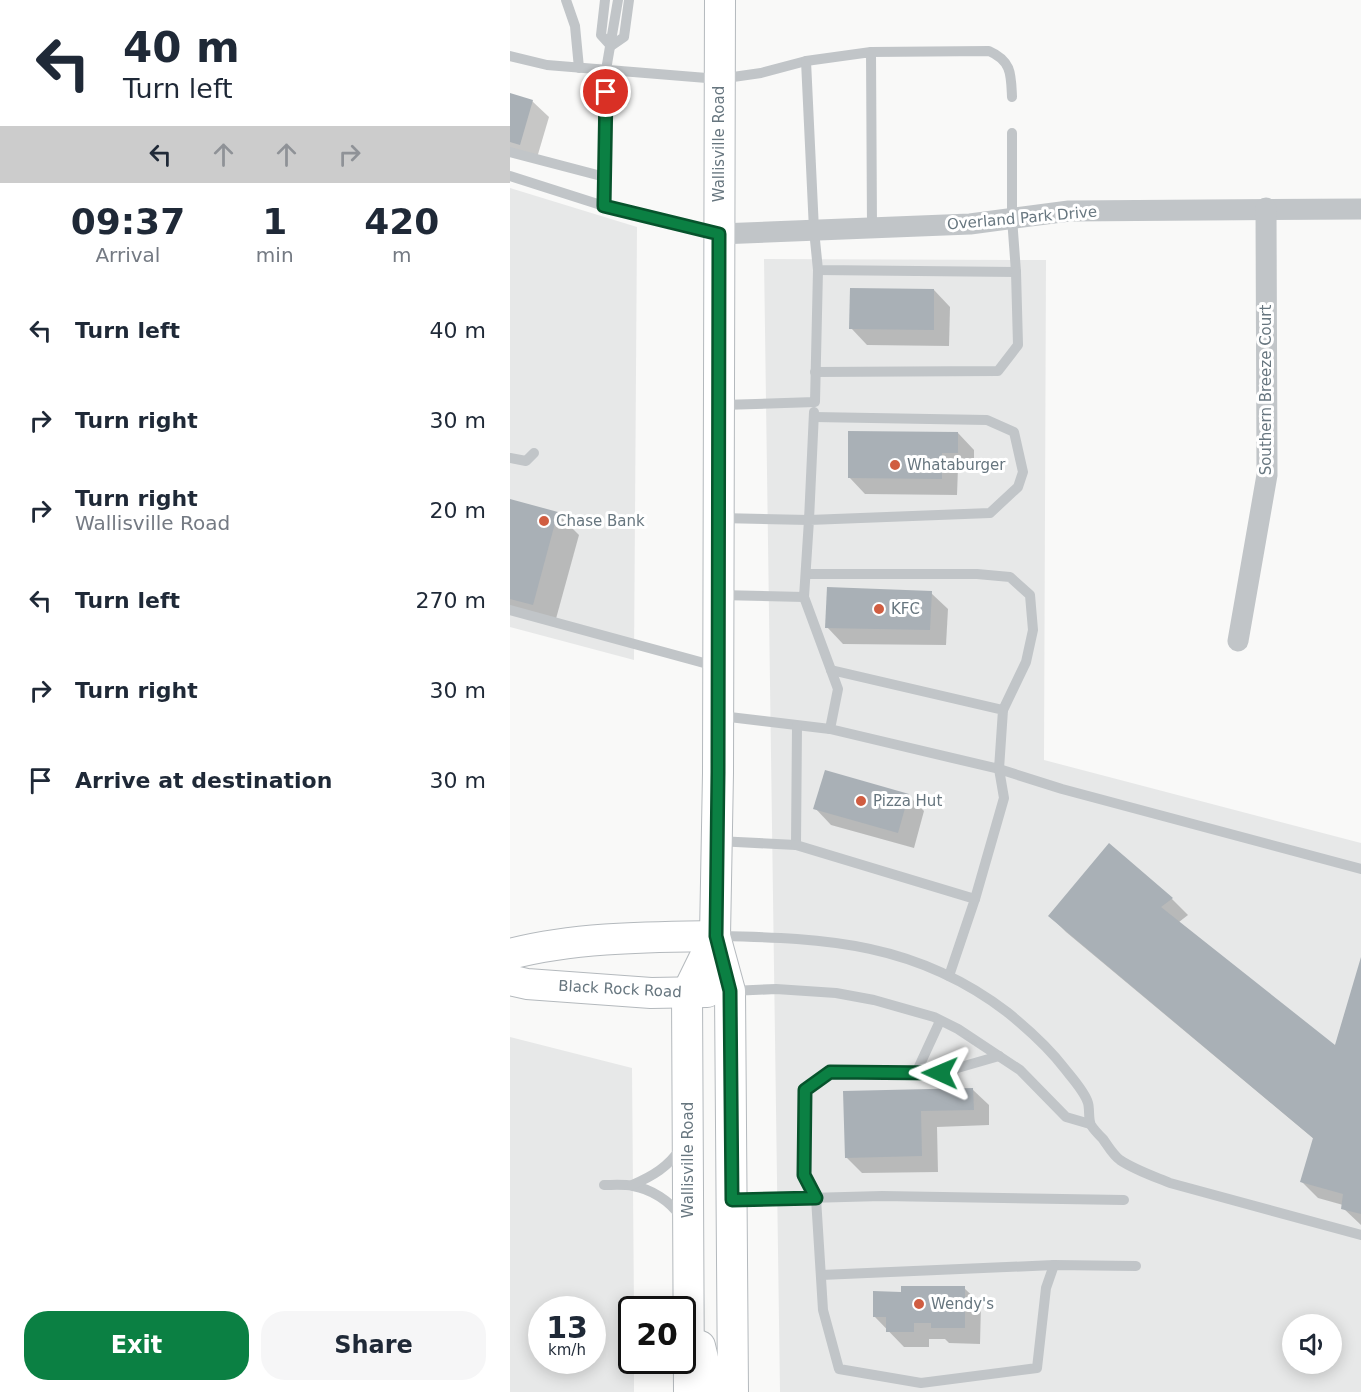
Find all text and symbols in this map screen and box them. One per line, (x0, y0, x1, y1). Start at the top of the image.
text: 40 m (123, 23, 240, 72)
icon: left (24, 24, 102, 102)
pin (580, 66, 631, 117)
text: Turn left (123, 73, 233, 104)
icon: arrive (589, 75, 622, 108)
street label: Wallisville Road (710, 86, 728, 202)
icon: left (144, 138, 177, 171)
icon: ahead (207, 138, 240, 171)
icon: ahead (270, 138, 303, 171)
icon: right (333, 138, 366, 171)
text: 09:37 (71, 201, 185, 242)
text: 1 (262, 201, 287, 242)
text: 420 (364, 201, 439, 242)
street label: Overland Park Drive (946, 202, 1098, 234)
text: Arrival (95, 243, 160, 267)
text: min (256, 243, 294, 267)
text: m (392, 243, 412, 267)
street label: Southern Breeze Court (1257, 305, 1275, 475)
icon: left (24, 314, 57, 347)
text: Turn left (75, 318, 180, 343)
text: 40 m (430, 318, 486, 343)
icon: right (24, 404, 57, 437)
text: Turn right (75, 408, 198, 433)
text: 30 m (430, 408, 486, 433)
place label: Whataburger (907, 456, 1006, 474)
marker: Whataburger (888, 458, 902, 472)
text: Turn right (75, 486, 198, 511)
icon: right (24, 494, 57, 527)
text: 20 m (430, 498, 486, 523)
text: Wallisville Road (75, 511, 230, 535)
place label: Chase Bank (556, 512, 645, 530)
marker: Chase Bank (537, 514, 551, 528)
icon: left (24, 584, 57, 617)
text: Turn left (75, 588, 180, 613)
text: 270 m (416, 588, 486, 613)
place label: KFC (891, 600, 920, 618)
marker: KFC (872, 602, 886, 616)
icon: right (24, 674, 57, 707)
text: Turn right (75, 678, 198, 703)
text: 30 m (430, 678, 486, 703)
icon: arrive (24, 764, 57, 797)
text: Arrive at destination (75, 768, 332, 793)
text: 30 m (430, 768, 486, 793)
place label: Pizza Hut (873, 792, 942, 810)
marker: Pizza Hut (854, 794, 868, 808)
street label: Black Rock Road (558, 977, 682, 1001)
position arrow (908, 1041, 972, 1105)
street label: Wallisville Road (679, 1102, 697, 1218)
place label: Wendy's (931, 1295, 994, 1313)
speed limit sign: 20 (618, 1296, 696, 1374)
marker: Wendy's (912, 1297, 926, 1311)
text: 13 (546, 1310, 588, 1345)
button: Exit (24, 1311, 249, 1380)
button: Share (261, 1311, 486, 1380)
map controls (1282, 1314, 1342, 1374)
button: sound (1282, 1314, 1342, 1374)
text: km/h (548, 1341, 586, 1359)

